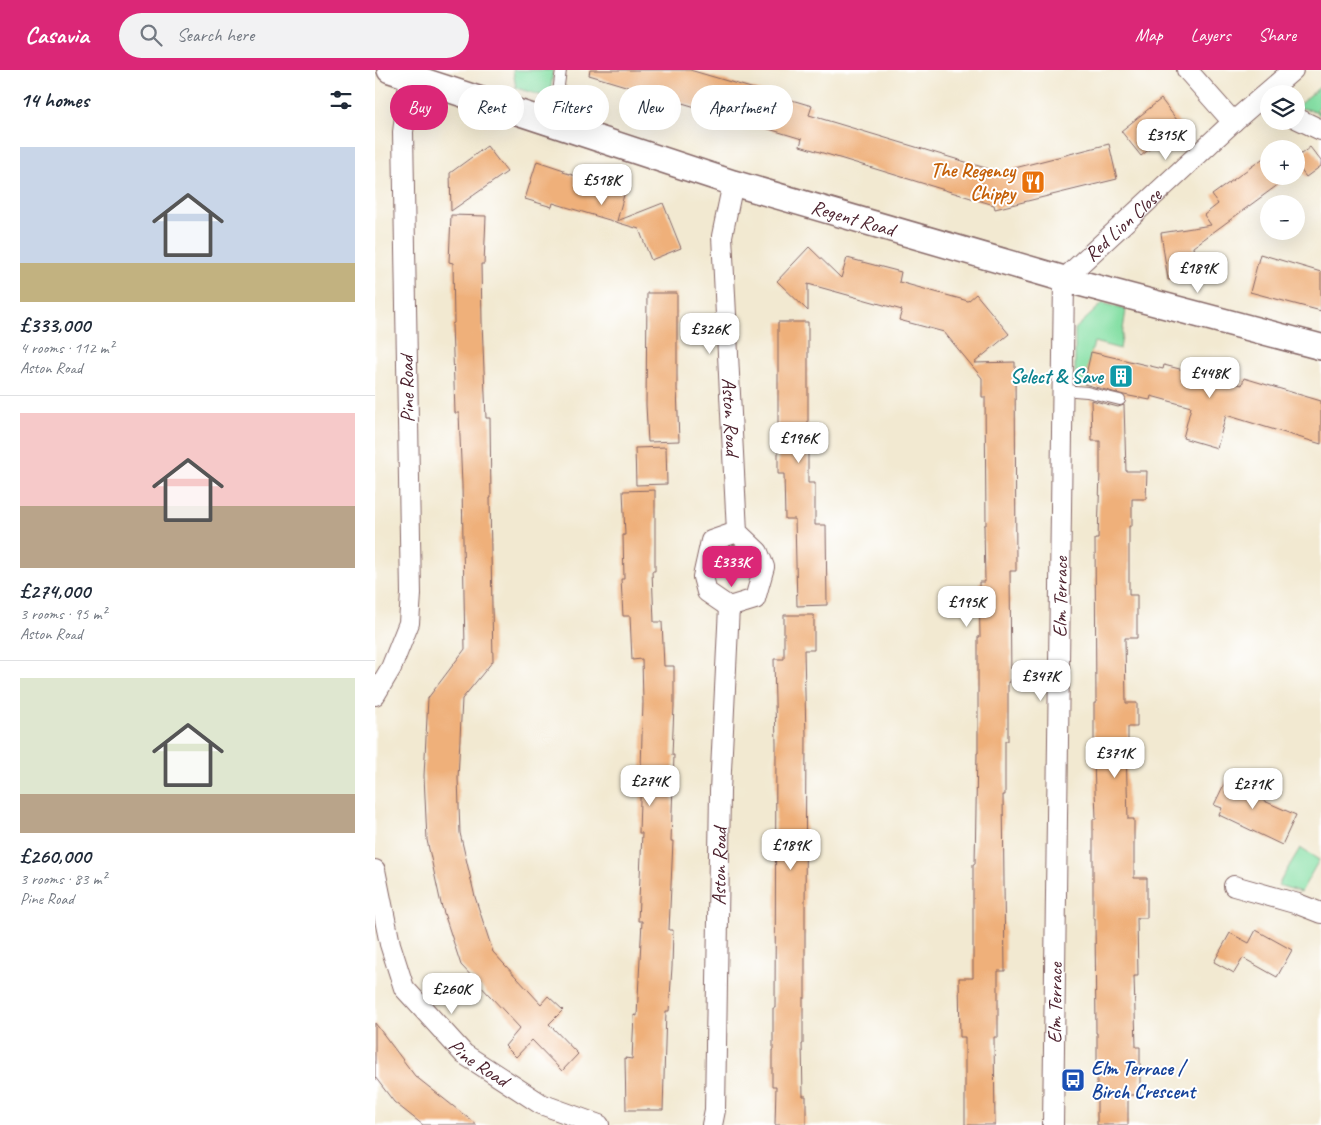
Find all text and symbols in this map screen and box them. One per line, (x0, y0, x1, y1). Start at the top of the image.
search box (119, 13, 469, 58)
text: Casavia (25, 20, 89, 50)
icon: search (137, 21, 165, 49)
text: Search here (177, 23, 254, 47)
text: Map (1135, 24, 1163, 46)
text: Layers (1191, 24, 1230, 46)
text: Share (1258, 24, 1296, 46)
chip: Buy (390, 85, 448, 130)
chip: Rent (458, 85, 524, 130)
chip: Filters (534, 85, 609, 130)
chip: New (619, 85, 681, 130)
chip: Apartment (691, 85, 793, 130)
map controls (1260, 85, 1305, 240)
button: layers (1260, 85, 1305, 130)
icon: filters (327, 86, 355, 114)
text: 14 homes (20, 87, 89, 113)
pin: £315K (1131, 118, 1201, 161)
text: £315K (1148, 125, 1184, 145)
button: + (1260, 140, 1305, 185)
place label: The Regency Chippy (931, 158, 1017, 206)
pin: £518K (567, 164, 637, 206)
restaurant icon: The Regency Chippy (1020, 169, 1046, 195)
text: £518K (584, 170, 620, 190)
icon: home (143, 180, 233, 270)
street label: Red Lion Close (1079, 182, 1167, 267)
street label: Regent Road (808, 194, 900, 243)
button: − (1260, 195, 1305, 240)
pin: £189K (1163, 252, 1233, 294)
text: £189K (1180, 258, 1216, 278)
text: £333,000 (20, 312, 90, 338)
pin: £326K (675, 312, 745, 355)
text: £326K (691, 319, 729, 339)
text: 4 rooms · 112 m² (20, 338, 114, 358)
street label: Pine Road (394, 352, 420, 423)
pin: £448K (1175, 356, 1245, 399)
text: Aston Road (20, 358, 82, 378)
building icon: Select & Save (1108, 363, 1134, 389)
text: £448K (1192, 363, 1228, 383)
place label: Select & Save (1010, 364, 1104, 389)
street label: Aston Road (717, 377, 746, 459)
pin: £196K (764, 422, 834, 464)
text: £196K (780, 428, 818, 448)
icon: home (143, 445, 233, 535)
pin: £333K (697, 546, 767, 588)
text: £333K (714, 552, 750, 572)
street label: Elm Terrace (1047, 555, 1073, 638)
text: £274,000 (20, 578, 90, 604)
pin: £195K (932, 586, 1002, 628)
text: £195K (949, 592, 985, 612)
text: 3 rooms · 95 m² (20, 604, 106, 624)
text: Aston Road (20, 624, 82, 644)
pin: £347K (1006, 660, 1076, 702)
text: £347K (1023, 666, 1059, 686)
icon: home (143, 710, 233, 800)
pin: £371K (1080, 736, 1150, 779)
text: £371K (1097, 743, 1133, 763)
pin: £274K (615, 764, 685, 807)
pin: £271K (1218, 768, 1288, 810)
text: £274K (632, 771, 668, 791)
text: £271K (1235, 774, 1271, 794)
street label: Aston Road (706, 824, 732, 905)
pin: £189K (756, 828, 826, 871)
text: £189K (773, 835, 809, 855)
text: £260,000 (20, 843, 91, 869)
text: 3 rooms · 83 m² (20, 869, 106, 889)
text: Pine Road (20, 889, 74, 909)
street label: Elm Terrace (1042, 961, 1068, 1044)
pin: £260K (417, 972, 487, 1015)
text: £260K (433, 979, 471, 999)
street label: Pine Road (444, 1033, 516, 1094)
place label: Elm Terrace / Birch Crescent (1091, 1056, 1197, 1104)
bus stop icon: Elm Terrace / Birch Crescent (1060, 1067, 1086, 1093)

